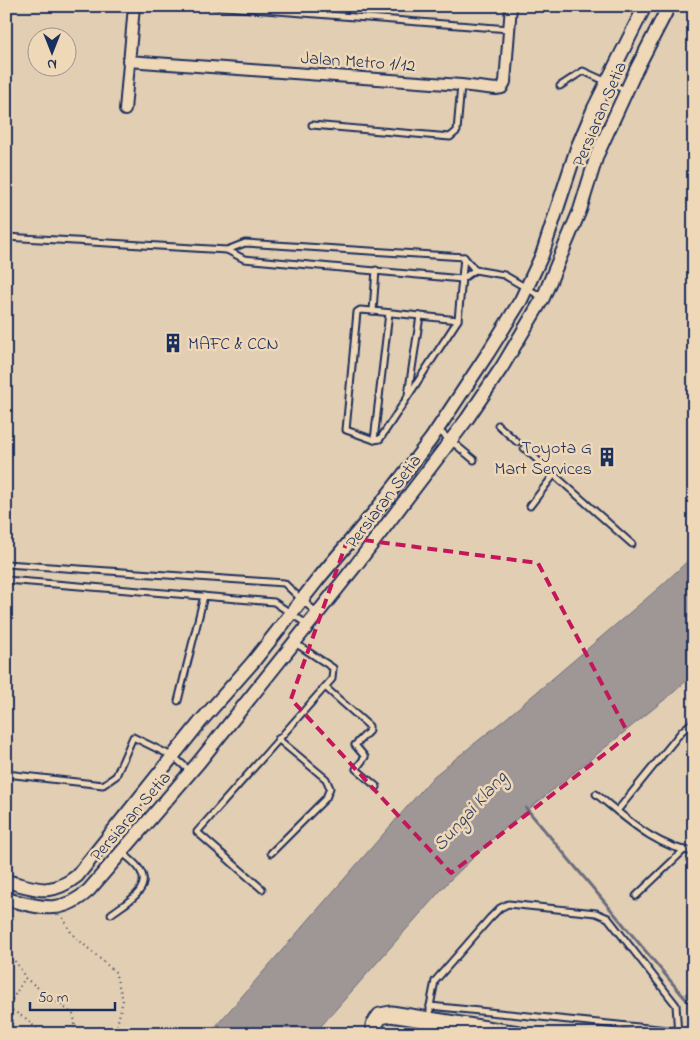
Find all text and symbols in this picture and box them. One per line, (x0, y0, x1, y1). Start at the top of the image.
north arrow (28, 28, 78, 78)
street label: Jalan Metro 1/12 (300, 46, 416, 80)
text: N (47, 53, 57, 74)
street label: Persiaran Setia (567, 58, 635, 172)
building icon: MAFC & CCN (162, 332, 184, 354)
place label: MAFC & CCN (188, 332, 279, 358)
place label: Toyota G Mart Services (495, 436, 592, 483)
building icon: Toyota G Mart Services (596, 446, 618, 468)
street label: Persiaran Setia (340, 449, 429, 555)
water label: Sungai Klang (427, 765, 515, 859)
street label: Persiaran Setia (85, 766, 178, 868)
scale bar (30, 980, 115, 1012)
text: 50 m (38, 987, 69, 1009)

